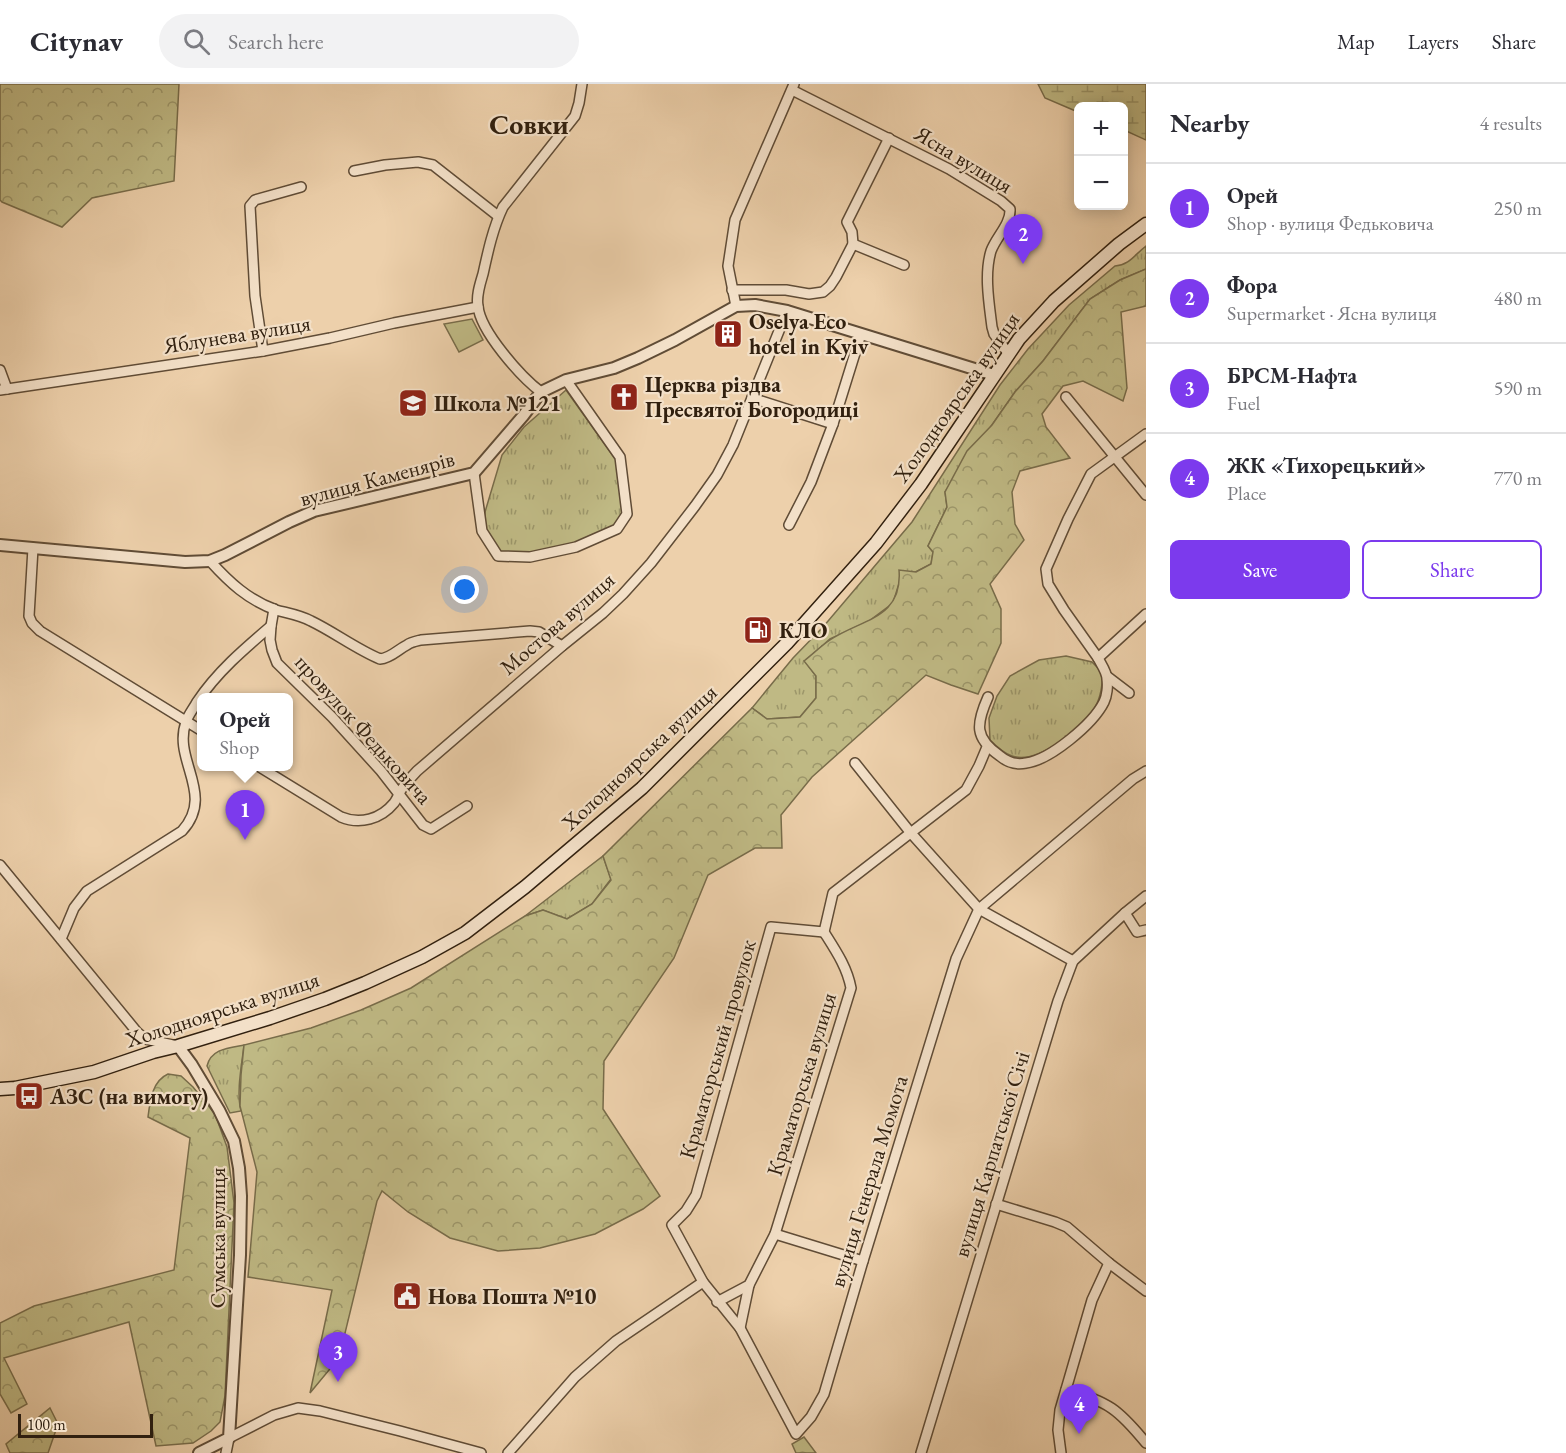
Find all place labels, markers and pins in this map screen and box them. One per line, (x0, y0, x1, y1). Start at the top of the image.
pin: 2 (1004, 214, 1042, 264)
place label: Oselya Eco hotel in Kyiv (749, 307, 869, 361)
building icon: Oselya Eco hotel in Kyiv (712, 318, 744, 350)
place label: Церква різдва Пресвятої Богородиці (645, 370, 859, 424)
church icon: Церква різдва Пресвятої Богородиці (608, 381, 640, 413)
school or university icon: Школа №121 (397, 387, 429, 419)
place label: Школа №121 (434, 389, 561, 418)
fuel station icon: КЛО (742, 614, 774, 646)
place label: КЛО (779, 616, 828, 645)
pin: 1 (226, 790, 264, 840)
bus stop icon: АЗС (на вимогу) (13, 1080, 45, 1112)
place label: АЗС (на вимогу) (49, 1082, 208, 1111)
public building icon: Нова Пошта №10 (391, 1280, 423, 1312)
place label: Нова Пошта №10 (428, 1282, 597, 1311)
pin: 3 (318, 1332, 358, 1382)
pin: 4 (1060, 1384, 1098, 1434)

